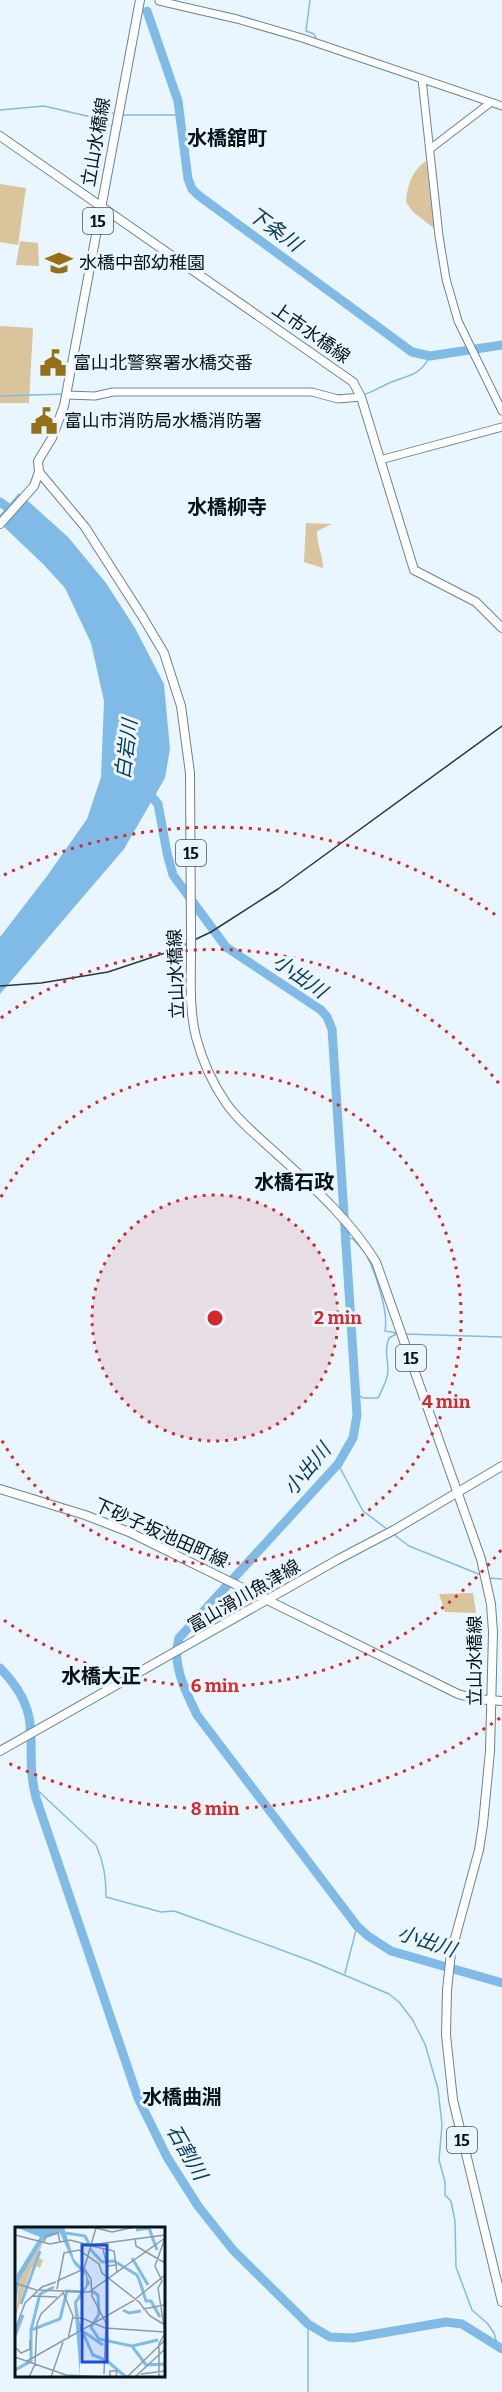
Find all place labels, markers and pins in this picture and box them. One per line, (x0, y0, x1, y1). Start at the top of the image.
school or university icon: 水橋中部幼稚園 (44, 248, 74, 278)
place label: 水橋中部幼稚園 (79, 252, 205, 274)
public building icon: 富山北警察署水橋交番 (38, 348, 68, 378)
place label: 富山北警察署水橋交番 (73, 352, 253, 374)
public building icon: 富山市消防局水橋消防署 (29, 406, 59, 436)
place label: 富山市消防局水橋消防署 (64, 410, 262, 432)
centre of rings (205, 1308, 225, 1328)

